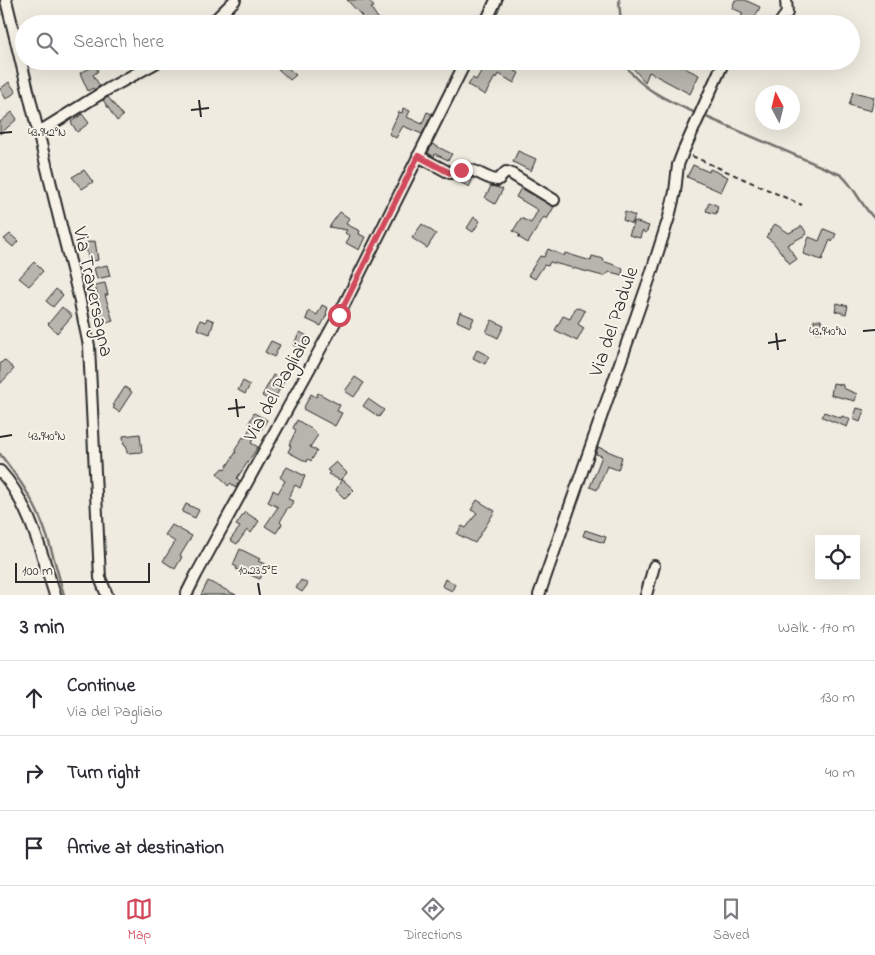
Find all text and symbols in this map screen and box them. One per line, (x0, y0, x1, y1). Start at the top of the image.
search box (15, 15, 860, 70)
icon: search (33, 29, 61, 57)
text: Search here (73, 29, 164, 56)
north arrow (755, 85, 800, 130)
text: 43.942°N (28, 124, 66, 142)
route end (450, 159, 473, 182)
street label: Via Traversagna (63, 223, 120, 360)
street label: Via del Padule (582, 263, 647, 382)
route start (328, 304, 351, 327)
text: 43.940°N (809, 323, 847, 341)
street label: Via del Pagliaio (237, 329, 322, 449)
text: 43.940°N (28, 428, 66, 446)
map controls (815, 535, 860, 580)
button: locate (815, 535, 860, 580)
scale bar (15, 560, 150, 583)
text: 100 m (22, 561, 53, 582)
text: 10.235°E (238, 562, 278, 580)
text: 3 min (20, 613, 64, 643)
text: Walk · 170 m (778, 616, 855, 640)
text: Continue (67, 673, 135, 700)
icon: ahead (20, 684, 48, 712)
text: 130 m (820, 686, 855, 710)
text: Via del Pagliaio (67, 700, 163, 724)
icon: right (20, 759, 48, 787)
text: Turn right (67, 760, 140, 787)
text: 40 m (825, 761, 855, 785)
icon: arrive (20, 834, 48, 862)
text: Arrive at destination (67, 835, 224, 862)
tab: Map (125, 895, 153, 946)
tab: Directions (404, 895, 462, 946)
tab: Saved (713, 895, 750, 946)

